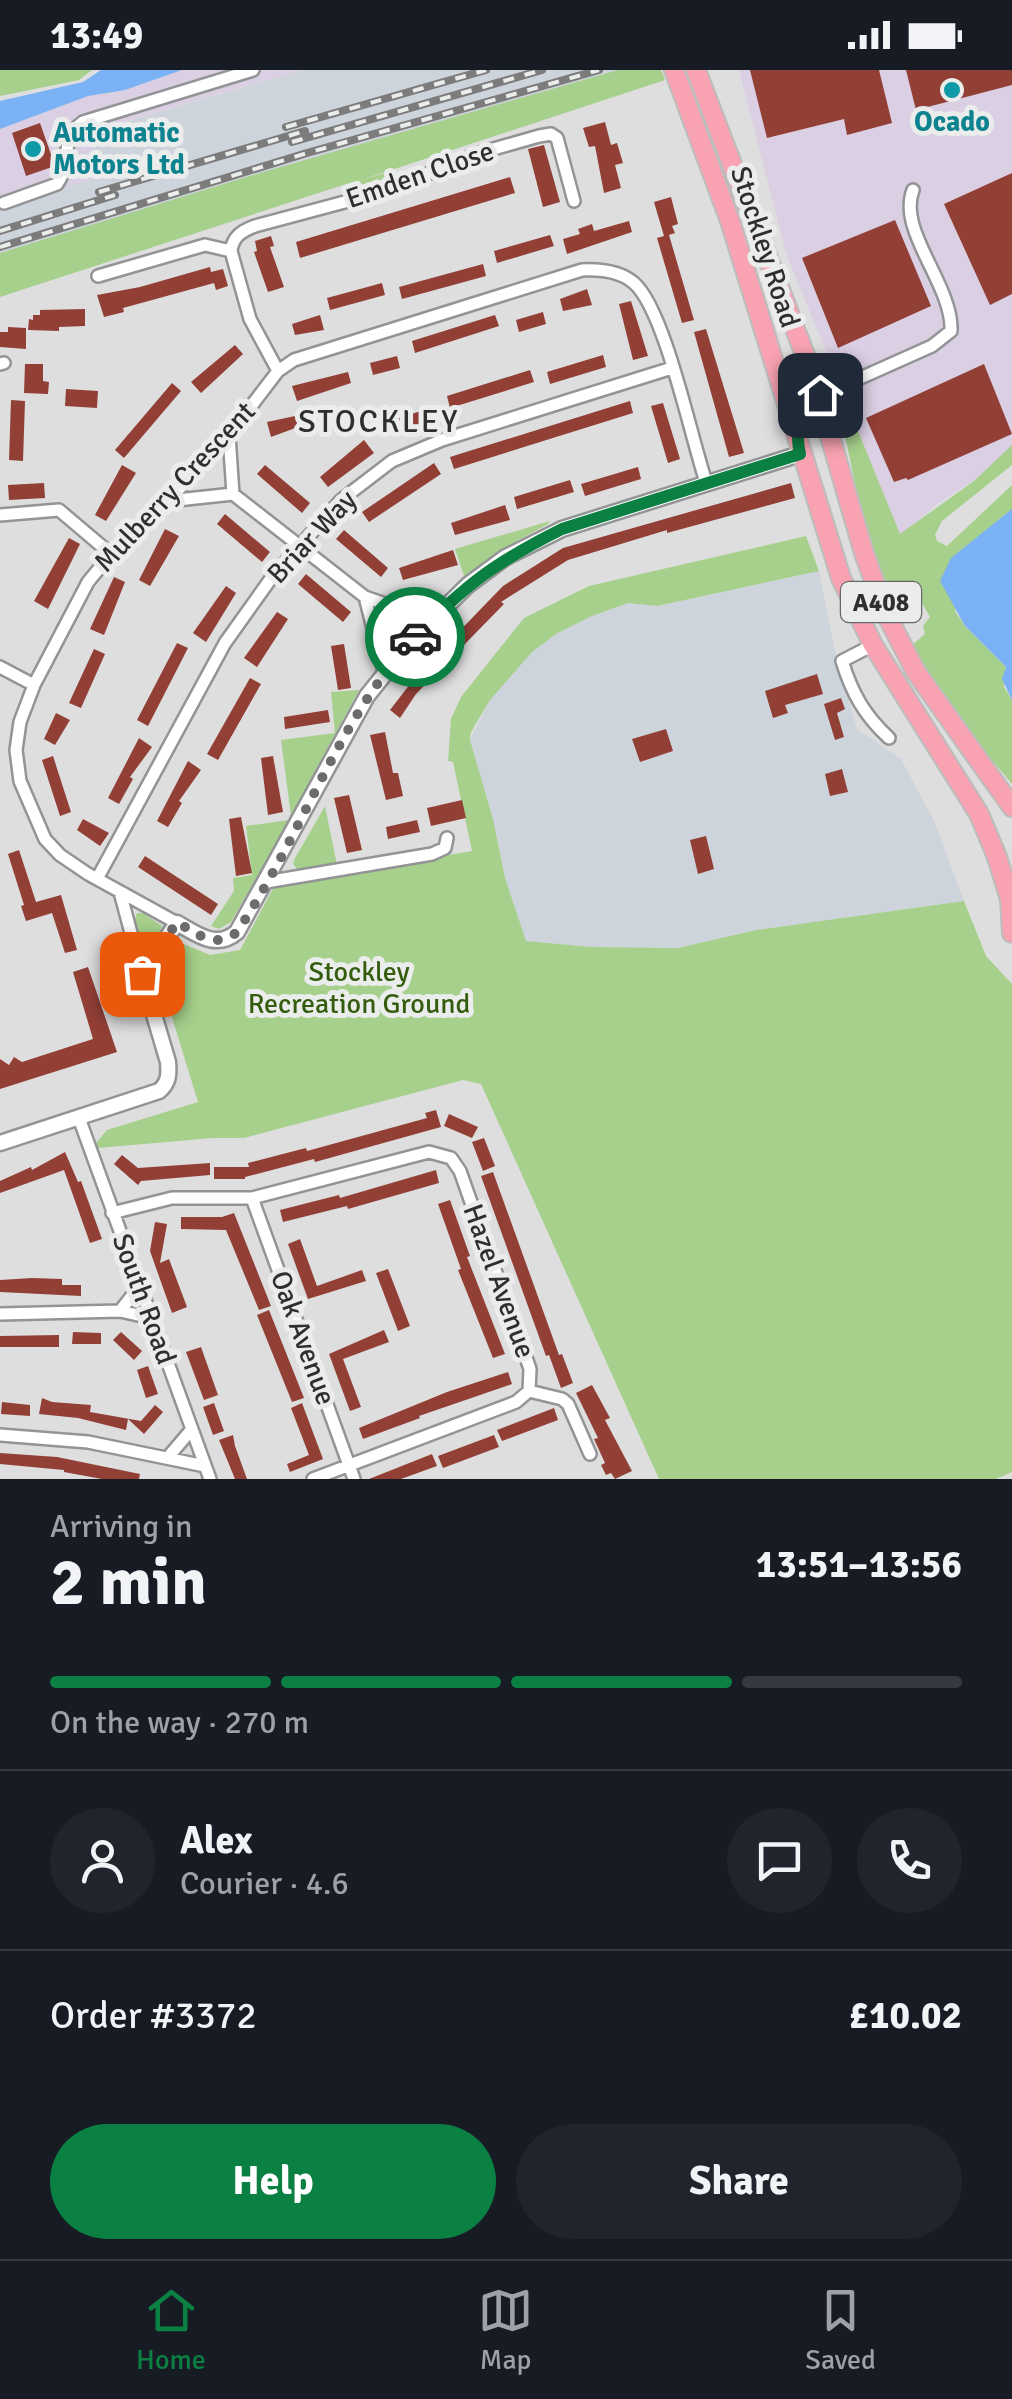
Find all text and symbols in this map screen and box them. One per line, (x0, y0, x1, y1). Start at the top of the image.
text: 13:49 (50, 12, 143, 59)
marker: Ocado (941, 79, 963, 101)
place label: Ocado (914, 105, 990, 139)
place label: Automatic Motors Ltd (53, 116, 185, 182)
street label: Emden Close (342, 134, 498, 216)
marker: Automatic Motors Ltd (22, 138, 44, 160)
street label: Stockley Road (723, 162, 807, 332)
pin (778, 353, 863, 438)
icon: home (793, 368, 848, 423)
street label: Mulberry Crescent (87, 395, 263, 579)
district label: STOCKLEY (298, 402, 460, 441)
street label: Briar Way (260, 483, 364, 591)
road number: A408 (841, 582, 921, 622)
courier (365, 587, 465, 687)
icon: car (388, 610, 443, 665)
pin (100, 932, 185, 1017)
icon: bag (115, 947, 170, 1002)
park label: Stockley Recreation Ground (248, 955, 470, 1021)
street label: Hazel Avenue (455, 1199, 543, 1363)
street label: South Road (105, 1229, 183, 1369)
street label: Oak Avenue (263, 1266, 343, 1410)
text: Arriving in (50, 1507, 192, 1546)
text: 13:51–13:56 (756, 1541, 962, 1588)
text: 2 min (50, 1543, 207, 1623)
text: On the way · 270 m (50, 1703, 309, 1742)
button: person (50, 1808, 155, 1913)
button: chat (727, 1808, 832, 1913)
button: phone (857, 1808, 962, 1913)
text: Alex (180, 1817, 253, 1864)
text: Courier · 4.6 (180, 1864, 349, 1903)
text: Order #3372 (50, 1992, 257, 2039)
text: £10.02 (849, 1992, 962, 2039)
button: Help (50, 2124, 496, 2239)
button: Share (516, 2124, 962, 2239)
tab: Home (136, 2283, 206, 2377)
tab: Map (478, 2283, 533, 2377)
tab: Saved (805, 2283, 876, 2377)

